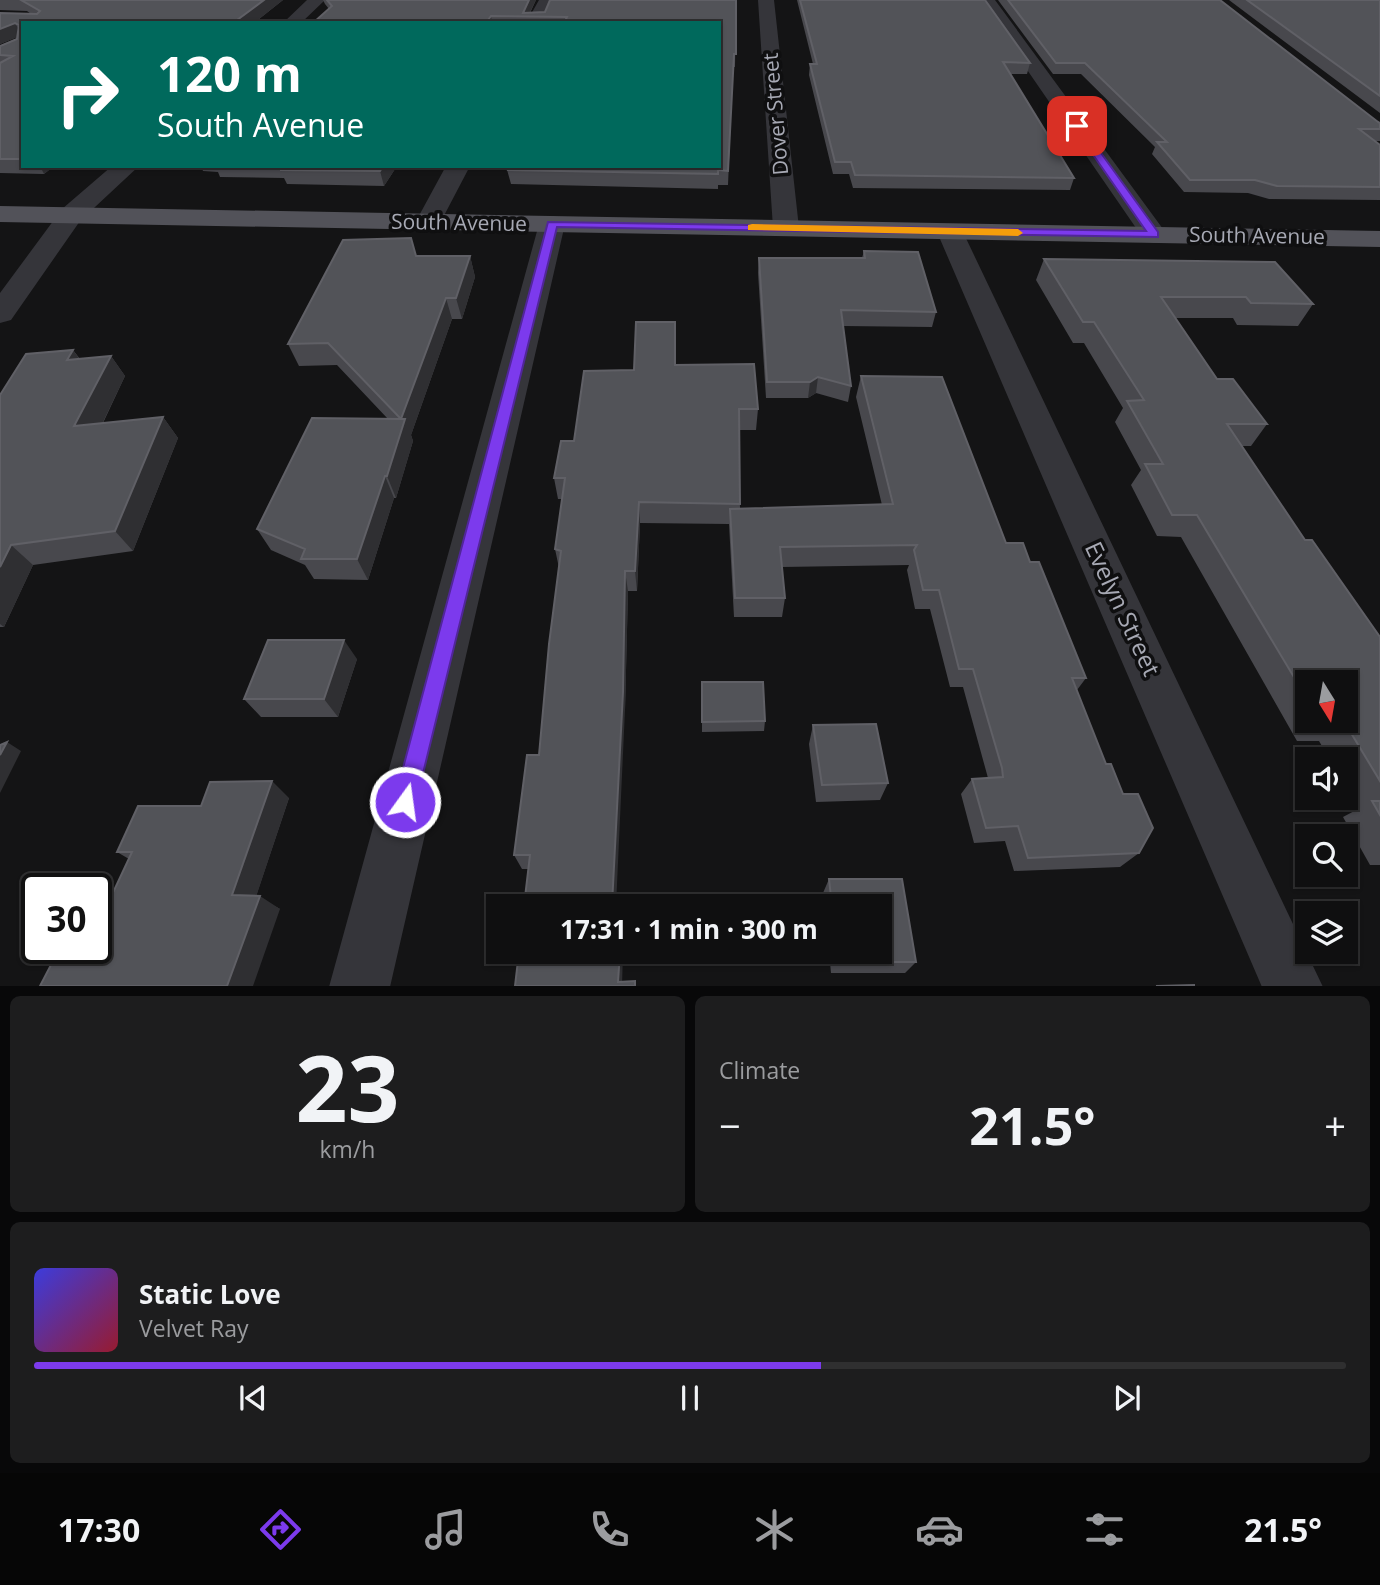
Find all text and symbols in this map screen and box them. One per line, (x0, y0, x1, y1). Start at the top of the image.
text: 120 m (157, 40, 302, 106)
icon: right (42, 49, 133, 140)
street label: Dover Street (756, 52, 794, 176)
pin (1047, 96, 1107, 156)
text: South Avenue (157, 103, 364, 146)
icon: arrive (1058, 107, 1096, 145)
street label: South Avenue (391, 207, 527, 237)
street label: South Avenue (1189, 220, 1325, 250)
street label: Evelyn Street (1078, 536, 1169, 681)
north arrow (1295, 670, 1358, 733)
map controls (1295, 670, 1358, 964)
button: sound (1295, 747, 1358, 810)
position arrow (368, 765, 442, 839)
button: search (1295, 824, 1358, 887)
speed limit sign: 30 (21, 873, 112, 964)
button: layers (1295, 901, 1358, 964)
text: 17:31 · 1 min · 300 m (560, 911, 818, 947)
text: 23 (295, 1025, 400, 1149)
text: Climate (719, 1054, 800, 1086)
text: 21.5° (969, 1089, 1096, 1160)
text: − (719, 1099, 741, 1151)
text: + (1324, 1099, 1346, 1151)
text: km/h (320, 1133, 375, 1165)
text: Static Love (139, 1276, 281, 1312)
text: Velvet Ray (139, 1312, 249, 1344)
icon: previous (234, 1379, 272, 1417)
icon: pause (671, 1379, 709, 1417)
icon: next (1108, 1379, 1146, 1417)
icon: directions (256, 1505, 305, 1554)
icon: music (421, 1505, 470, 1554)
icon: phone (585, 1505, 634, 1554)
icon: climate (750, 1505, 799, 1554)
icon: car (915, 1505, 964, 1554)
icon: filters (1080, 1505, 1129, 1554)
text: 17:30 (58, 1508, 140, 1551)
text: 21.5° (1244, 1508, 1322, 1551)

